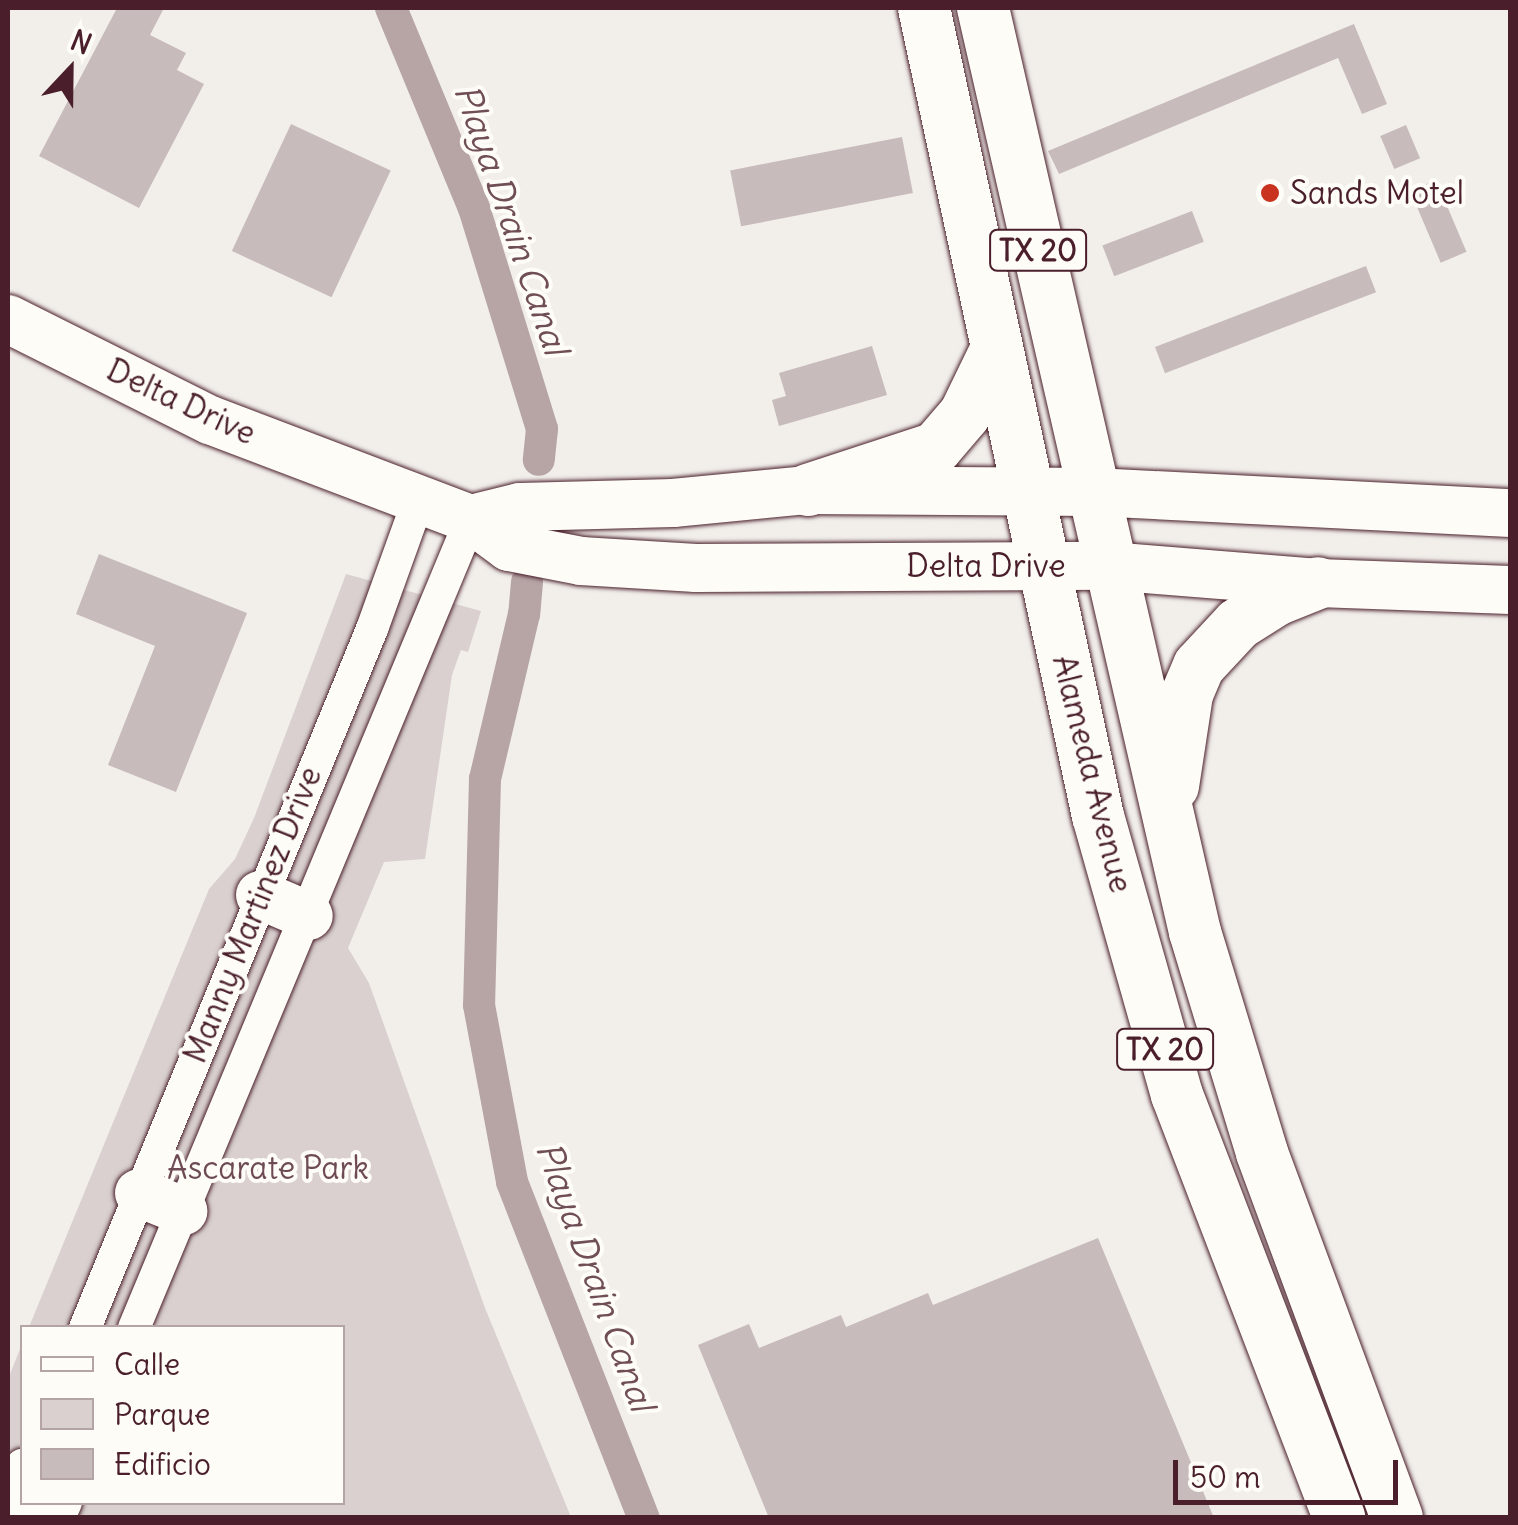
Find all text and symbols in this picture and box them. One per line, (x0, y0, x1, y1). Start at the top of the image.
north arrow (20, 20, 120, 120)
text: N (66, 22, 97, 62)
water label: Playa Drain Canal (446, 78, 578, 360)
place label: Sands Motel (1290, 174, 1464, 212)
marker: Sands Motel (1259, 182, 1281, 204)
road number: TX 20 (988, 225, 1088, 275)
street label: Delta Drive (101, 351, 261, 453)
street label: Delta Drive (906, 547, 1066, 585)
street label: Alameda Avenue (1044, 651, 1140, 897)
street label: Manny Martinez Drive (176, 761, 330, 1069)
road number: TX 20 (1115, 1024, 1215, 1074)
water label: Playa Drain Canal (528, 1136, 664, 1416)
park label: Ascarate Park (167, 1149, 369, 1187)
legend (20, 1325, 345, 1505)
text: Calle (114, 1345, 180, 1383)
text: Parque (114, 1395, 210, 1433)
scale bar (1178, 1440, 1403, 1502)
text: Edificio (114, 1445, 211, 1483)
text: 50 m (1190, 1458, 1260, 1496)

